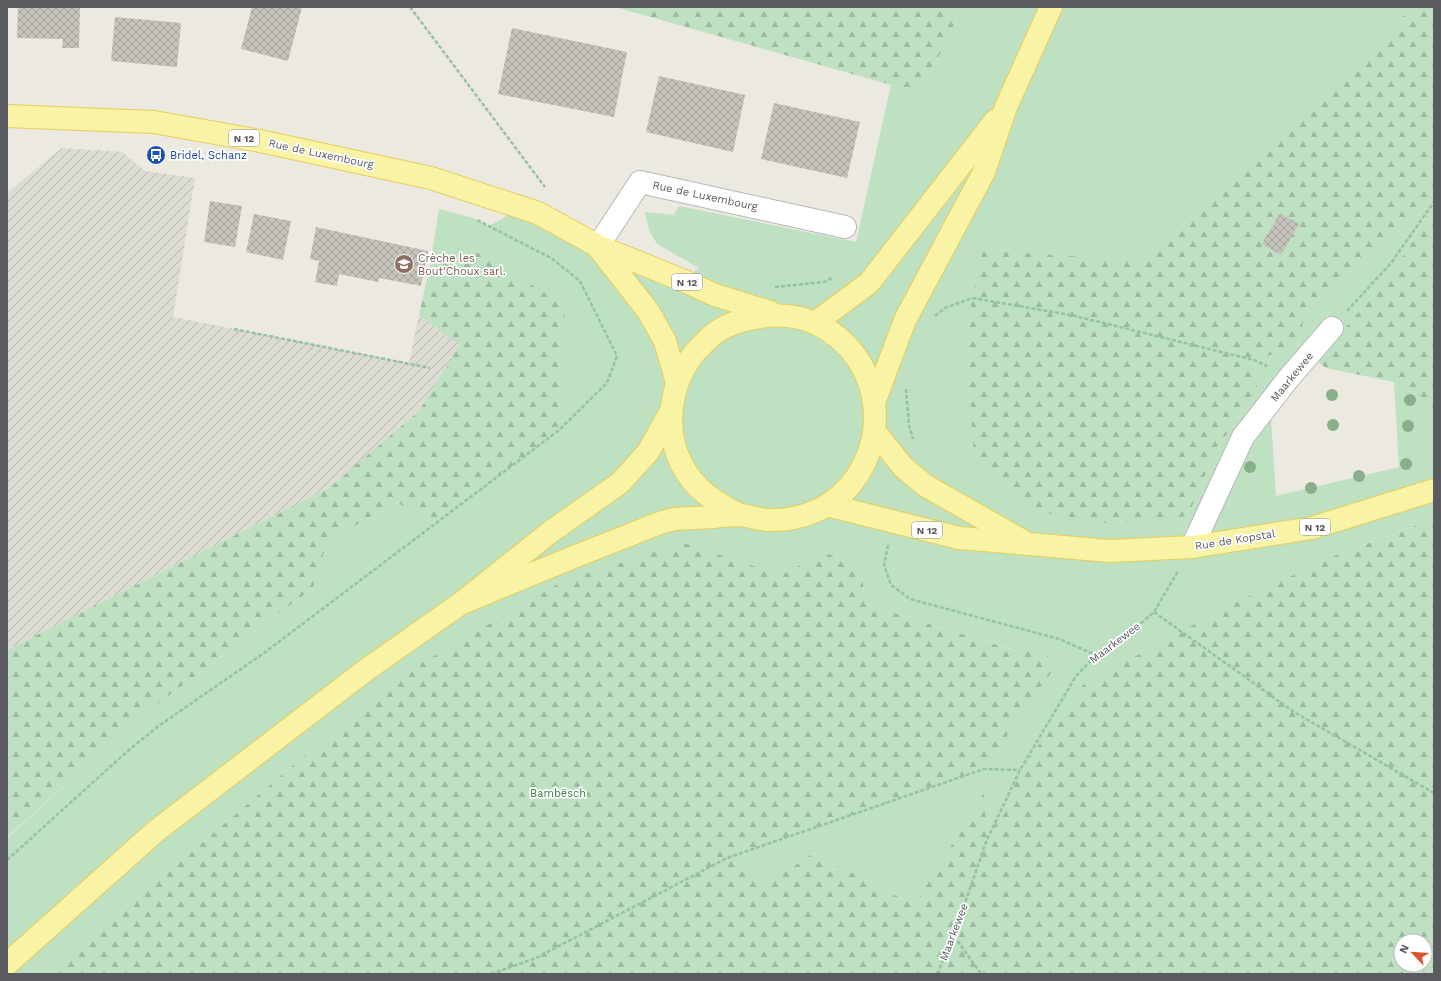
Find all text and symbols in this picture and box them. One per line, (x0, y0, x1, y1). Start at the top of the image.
road number: N 12 (229, 130, 259, 146)
street label: Rue de Luxembourg (267, 137, 375, 172)
bus stop icon: Bridel, Schanz (145, 144, 167, 166)
place label: Bridel, Schanz (170, 149, 247, 162)
street label: Rue de Luxembourg (651, 179, 759, 214)
place label: Crèche les Bout'Choux sarl. (418, 252, 506, 278)
school or university icon: Crèche les Bout'Choux sarl. (393, 253, 415, 275)
road number: N 12 (672, 274, 702, 290)
street label: Maarkewee (1268, 349, 1316, 405)
road number: N 12 (1300, 519, 1330, 535)
road number: N 12 (912, 522, 942, 538)
street label: Rue de Kopstal (1194, 527, 1277, 553)
street label: Maarkewee (1087, 620, 1143, 666)
park label: Bambësch (530, 787, 586, 800)
street label: Maarkewee (937, 902, 971, 962)
north arrow (1393, 933, 1433, 973)
text: N (1397, 943, 1412, 955)

